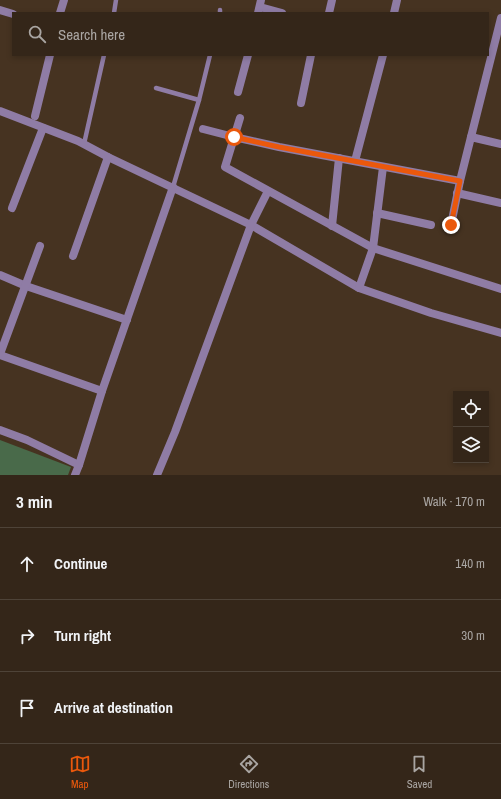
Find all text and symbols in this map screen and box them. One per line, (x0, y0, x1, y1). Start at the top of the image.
search box (12, 12, 489, 56)
icon: search (26, 23, 48, 45)
text: Search here (58, 24, 125, 45)
route start (225, 128, 243, 146)
route end (442, 216, 460, 234)
map controls (453, 391, 489, 463)
button: locate (453, 391, 489, 427)
button: layers (453, 427, 489, 463)
text: 3 min (16, 490, 52, 513)
text: Walk · 170 m (423, 493, 485, 510)
icon: ahead (16, 553, 38, 575)
text: Continue (54, 553, 107, 574)
text: 140 m (455, 555, 485, 572)
icon: right (16, 625, 38, 647)
text: Turn right (54, 625, 111, 646)
text: 30 m (461, 627, 485, 644)
icon: arrive (16, 697, 38, 719)
text: Arrive at destination (54, 697, 173, 718)
tab: Map (69, 753, 91, 791)
tab: Directions (228, 753, 269, 791)
tab: Saved (407, 753, 432, 791)

